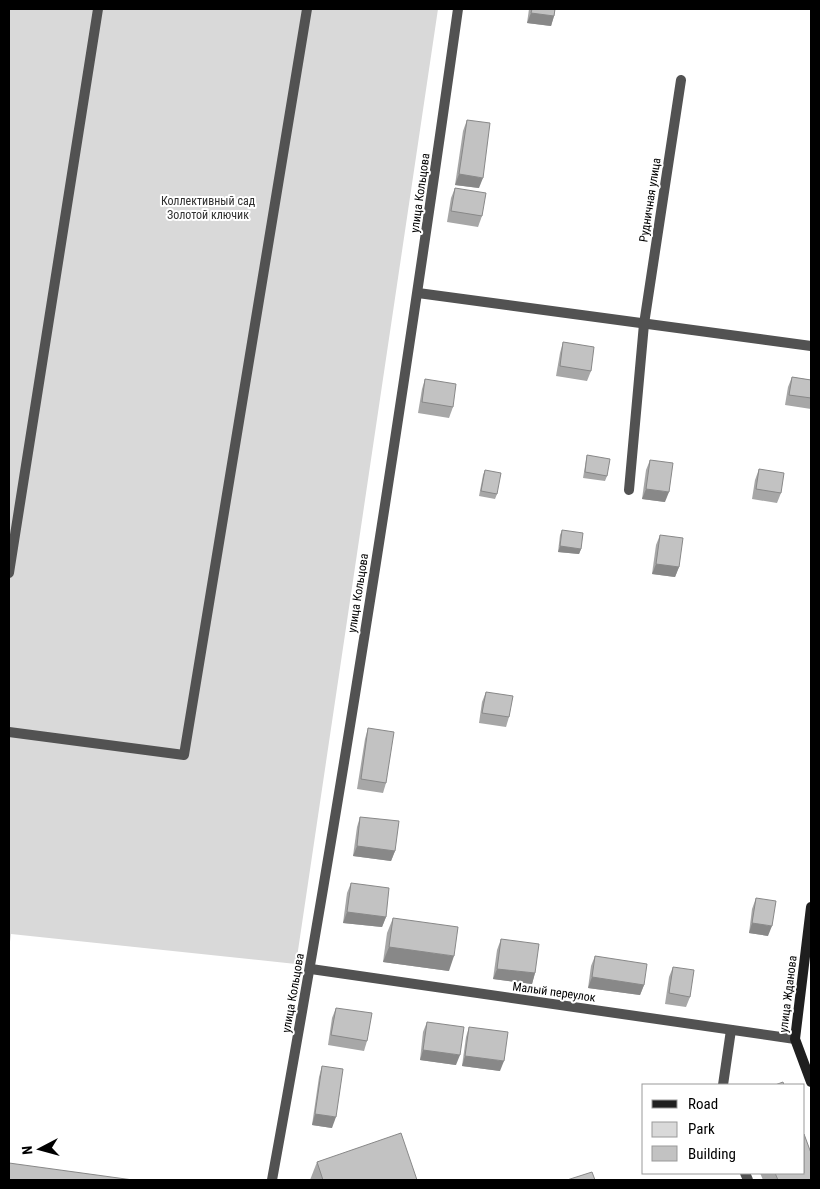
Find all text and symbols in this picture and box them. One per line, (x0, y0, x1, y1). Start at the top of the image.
street label: улица Кольцова (407, 152, 433, 234)
street label: Рудничная улица (636, 157, 664, 243)
park label: Коллективный сад Золотой ключик (161, 194, 256, 222)
street label: улица Кольцова (345, 552, 371, 634)
street label: улица Кольцова (279, 952, 307, 1034)
street label: улица Жданова (776, 955, 800, 1033)
street label: Малый переулок (512, 979, 597, 1005)
legend (642, 1084, 805, 1174)
text: Road (688, 1095, 718, 1113)
text: Park (688, 1120, 715, 1138)
north arrow (15, 1124, 65, 1174)
text: N (19, 1145, 35, 1155)
text: Building (688, 1145, 736, 1163)

